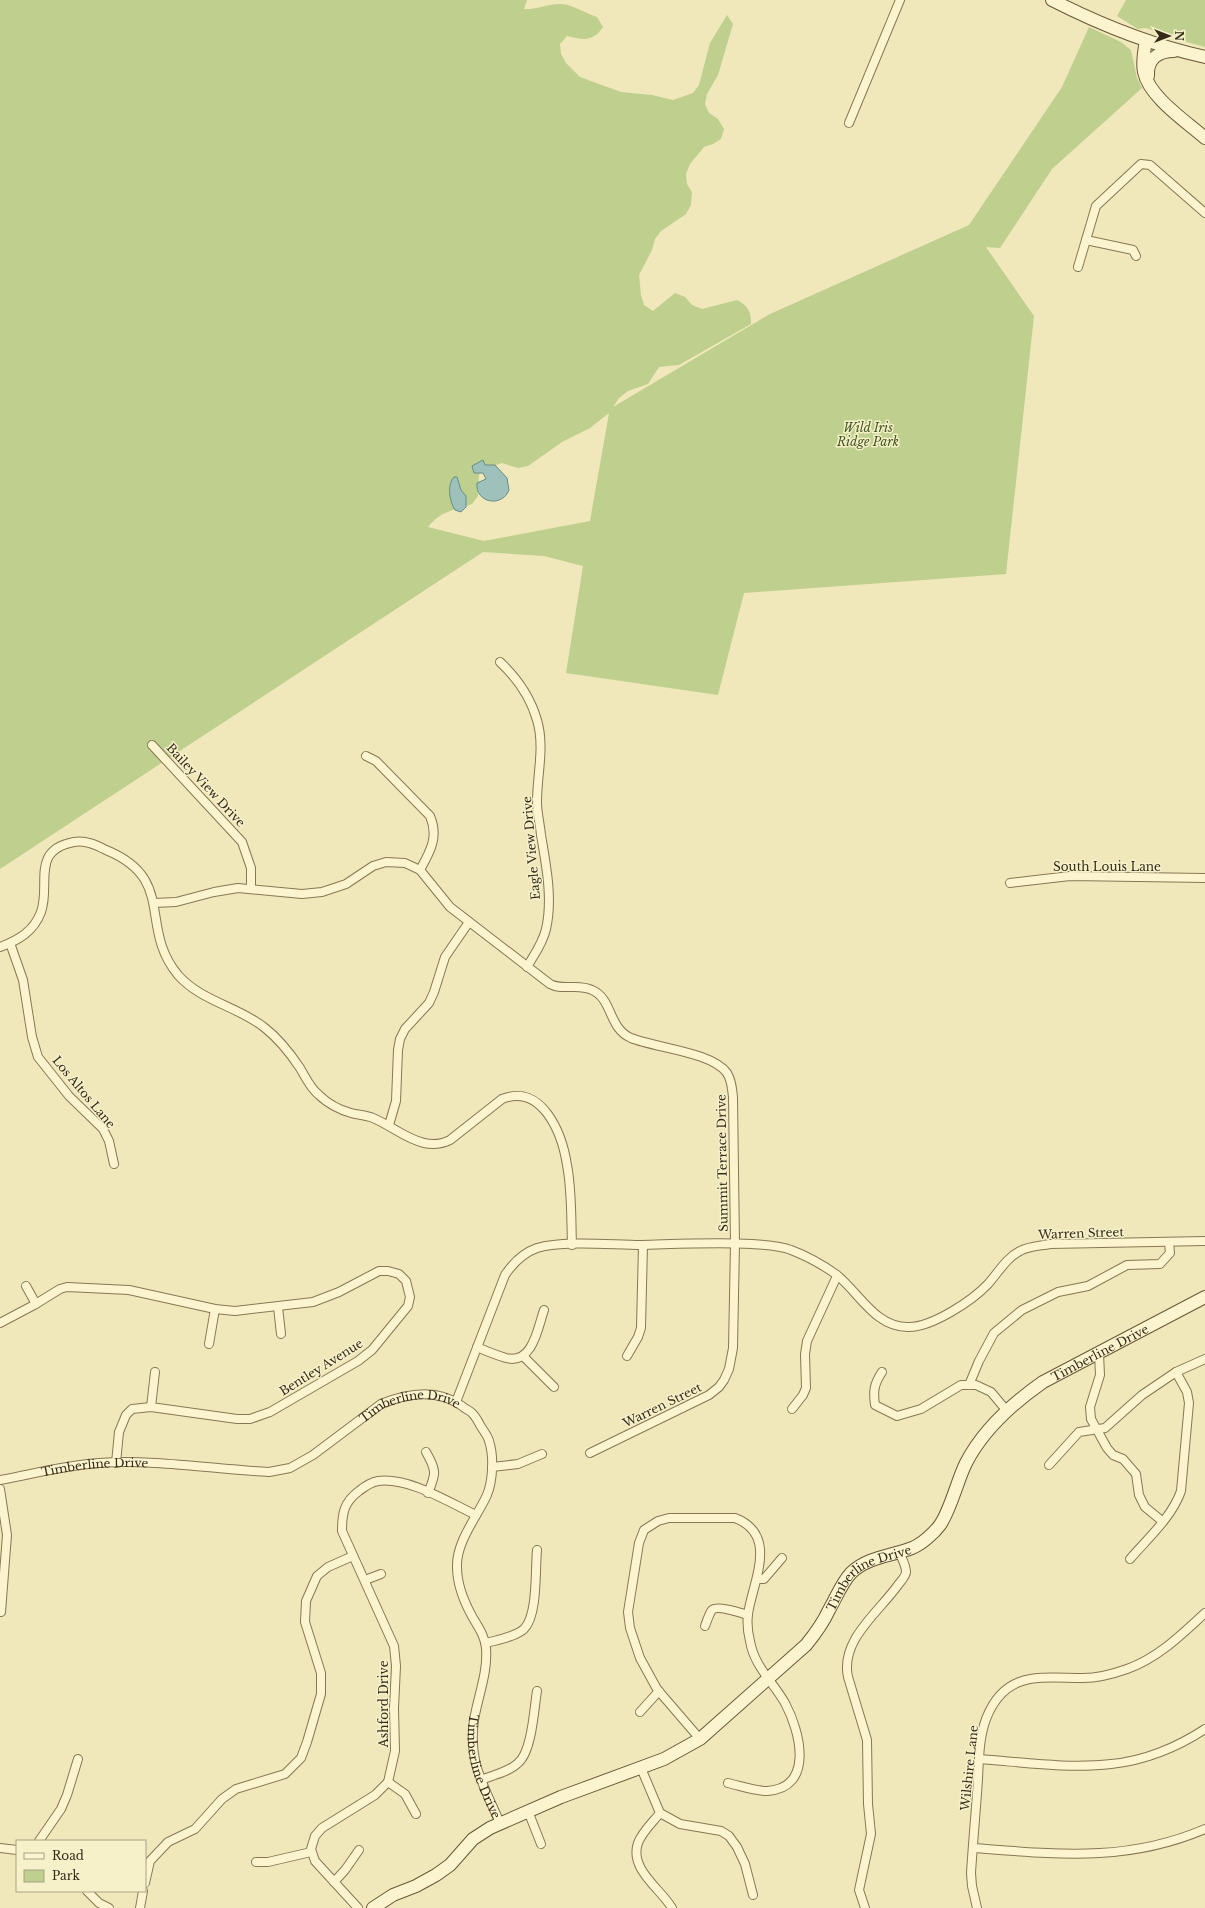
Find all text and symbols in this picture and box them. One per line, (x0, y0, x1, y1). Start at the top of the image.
north arrow (1149, 16, 1189, 56)
text: N (1172, 31, 1186, 42)
park label: Wild Iris Ridge Park (836, 420, 899, 449)
street label: Bailey View Drive (163, 740, 249, 830)
street label: Eagle View Drive (519, 795, 543, 900)
street label: South Louis Lane (1053, 859, 1161, 874)
street label: Los Altos Lane (49, 1053, 119, 1131)
street label: Summit Terrace Drive (713, 1094, 731, 1232)
street label: Warren Street (1037, 1224, 1125, 1242)
street label: Timberline Drive (1048, 1321, 1151, 1384)
street label: Bentley Avenue (277, 1335, 366, 1399)
street label: Warren Street (619, 1379, 704, 1431)
street label: Timberline Drive (356, 1387, 464, 1425)
street label: Timberline Drive (40, 1455, 149, 1479)
street label: Timberline Drive (823, 1541, 913, 1613)
street label: Ashford Drive (376, 1660, 391, 1749)
street label: Timberline Drive (465, 1713, 504, 1821)
street label: Wilshire Lane (957, 1724, 981, 1813)
legend (16, 1840, 146, 1892)
text: Road (52, 1848, 84, 1863)
text: Park (52, 1868, 80, 1883)

